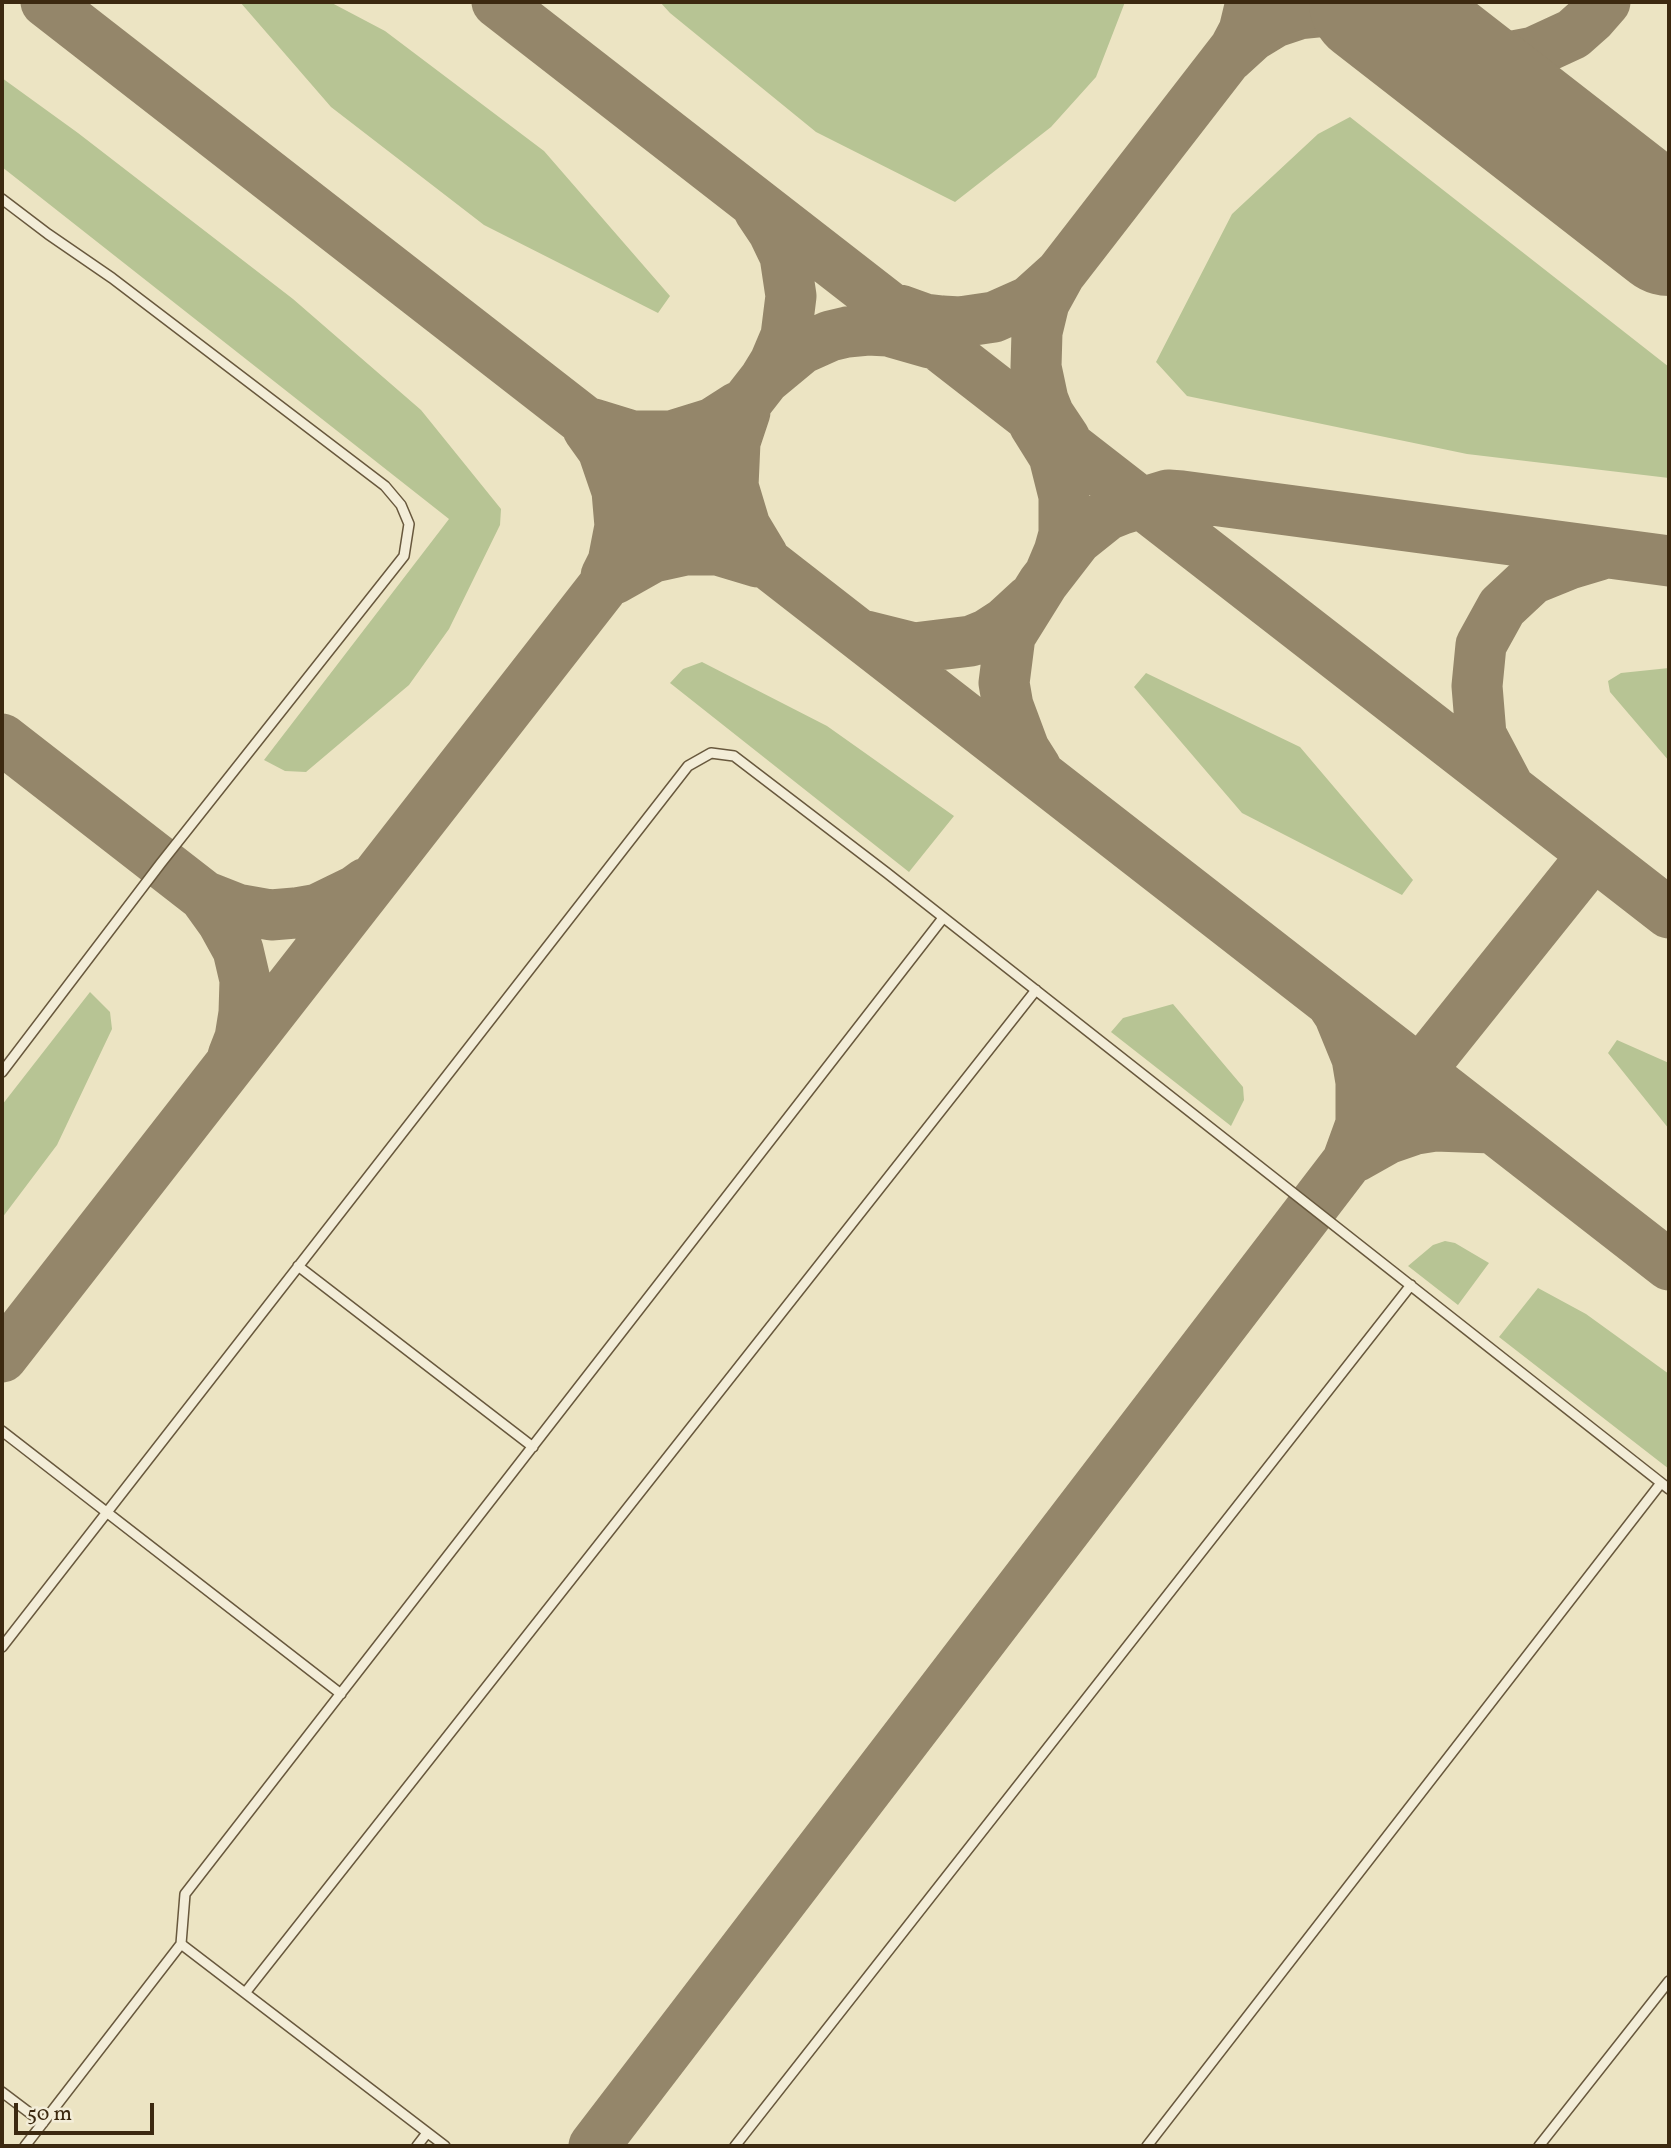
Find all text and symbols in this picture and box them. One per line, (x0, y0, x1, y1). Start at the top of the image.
scale bar (18, 2088, 158, 2132)
text: 50 m (27, 2100, 72, 2129)

